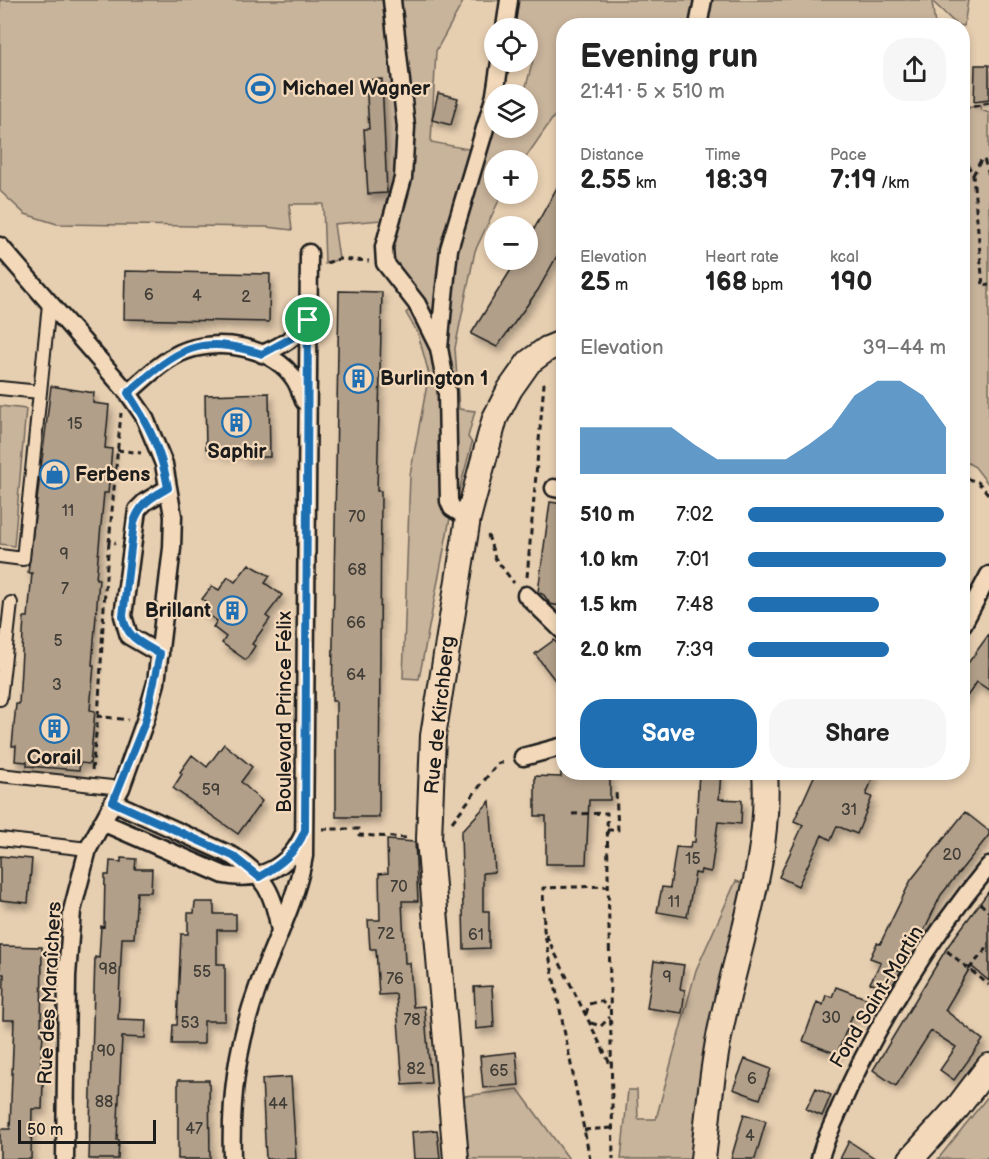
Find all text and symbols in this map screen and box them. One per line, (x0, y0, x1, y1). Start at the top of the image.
map controls (484, 18, 538, 270)
button: locate (484, 18, 538, 72)
text: Evening run (580, 37, 758, 77)
button: share (883, 38, 946, 101)
sports icon: Michael Wagner (245, 73, 277, 105)
place label: Michael Wagner (282, 77, 431, 101)
text: 21:41 · 5 × 510 m (580, 80, 725, 104)
button: layers (484, 84, 538, 138)
text: Distance (580, 146, 644, 165)
text: Time (705, 146, 740, 165)
text: Pace (830, 146, 866, 165)
button: + (484, 150, 538, 204)
text: 2.55 (580, 165, 631, 196)
text: 18:39 (705, 165, 768, 196)
text: 7:19 (830, 165, 877, 196)
text: km (631, 174, 657, 193)
text: /km (877, 174, 909, 193)
button: − (484, 216, 538, 270)
text: Elevation (580, 248, 647, 267)
text: Heart rate (705, 248, 779, 267)
text: kcal (830, 248, 859, 267)
text: 25 (580, 267, 611, 298)
text: 168 (705, 267, 747, 298)
text: 190 (830, 267, 872, 298)
text: m (611, 276, 628, 295)
text: bpm (747, 276, 783, 295)
house number: 6 (144, 286, 154, 305)
house number: 4 (192, 287, 202, 306)
house number: 2 (241, 288, 251, 307)
pin (282, 294, 333, 345)
icon: arrive (291, 303, 324, 336)
text: Elevation (580, 336, 663, 360)
text: 39–44 m (863, 336, 946, 360)
building icon: Burlington 1 (343, 363, 375, 395)
place label: Burlington 1 (380, 367, 488, 391)
building icon: Saphir (221, 406, 253, 438)
house number: 15 (67, 415, 83, 434)
place label: Saphir (208, 440, 267, 464)
shop icon: Ferbens (38, 459, 70, 491)
place label: Ferbens (75, 463, 150, 487)
house number: 11 (62, 502, 74, 521)
text: 510 m (580, 503, 635, 527)
text: 7:02 (676, 503, 713, 527)
house number: 70 (348, 508, 366, 527)
house number: 9 (59, 545, 69, 564)
text: 1.0 km (580, 548, 638, 572)
text: 7:01 (676, 548, 709, 572)
house number: 68 (347, 561, 367, 580)
house number: 7 (61, 580, 69, 599)
text: 1.5 km (580, 593, 637, 617)
text: 7:48 (676, 593, 714, 617)
building icon: Brillant (216, 595, 248, 627)
place label: Brillant (145, 599, 211, 623)
street label: Boulevard Prince Félix (273, 610, 297, 813)
house number: 66 (346, 614, 366, 633)
house number: 5 (53, 632, 63, 651)
street label: Rue de Kirchberg (420, 635, 460, 795)
text: 2.0 km (580, 638, 642, 662)
text: 7:39 (676, 638, 714, 662)
house number: 64 (346, 666, 366, 685)
house number: 3 (52, 676, 62, 695)
button: Save (580, 699, 757, 768)
button: Share (769, 699, 946, 768)
building icon: Corail (38, 712, 70, 744)
place label: Corail (27, 746, 81, 770)
house number: 59 (202, 781, 220, 800)
house number: 31 (841, 801, 857, 820)
house number: 20 (943, 846, 961, 865)
house number: 15 (685, 850, 701, 869)
house number: 70 (390, 878, 408, 897)
house number: 11 (668, 893, 680, 912)
street label: Rue des Maraîchers (33, 901, 67, 1085)
street label: Fond Saint-Martin (825, 922, 929, 1072)
house number: 72 (377, 925, 395, 944)
house number: 61 (468, 926, 484, 945)
house number: 98 (99, 960, 117, 979)
house number: 55 (193, 963, 211, 982)
house number: 9 (662, 968, 672, 987)
house number: 76 (386, 970, 404, 989)
house number: 30 (821, 1009, 841, 1028)
house number: 78 (403, 1011, 421, 1030)
house number: 53 (180, 1014, 200, 1033)
house number: 90 (97, 1042, 115, 1061)
house number: 82 (407, 1060, 426, 1079)
house number: 65 (490, 1062, 508, 1081)
house number: 6 (747, 1070, 757, 1089)
house number: 88 (95, 1093, 113, 1112)
house number: 44 (268, 1095, 288, 1114)
scale bar (18, 1117, 156, 1144)
house number: 47 (185, 1120, 203, 1139)
text: 50 m (27, 1121, 63, 1140)
house number: 4 (745, 1127, 755, 1146)

